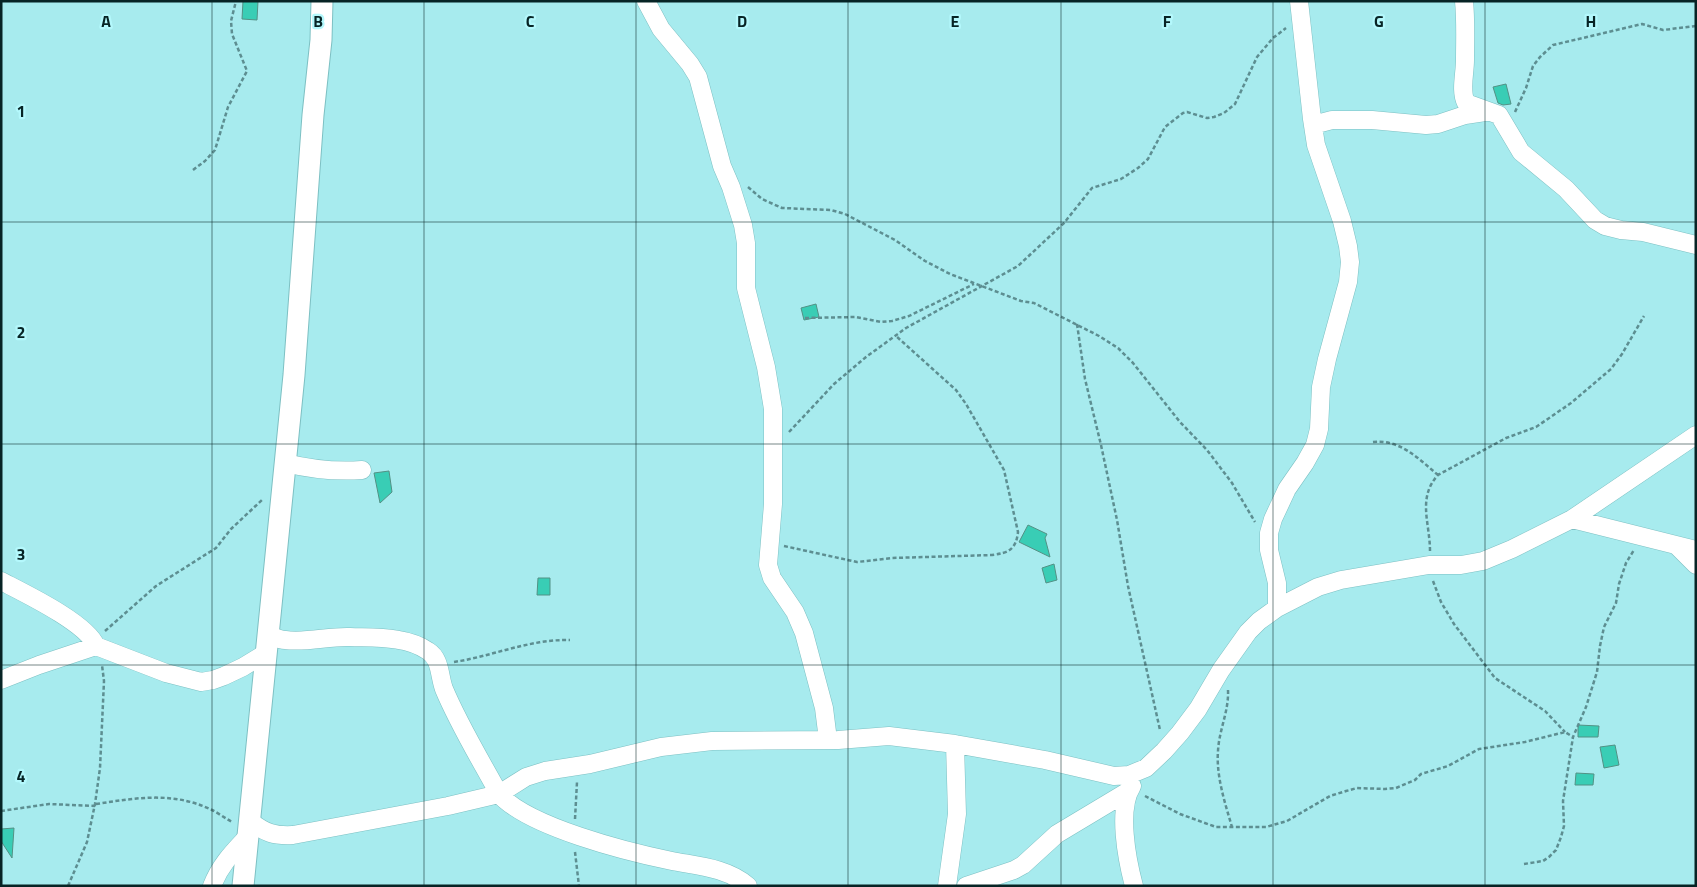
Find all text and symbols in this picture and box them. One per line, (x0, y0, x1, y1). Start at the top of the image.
text: A (101, 9, 111, 33)
text: B (313, 9, 323, 33)
text: C (526, 9, 535, 33)
text: D (737, 9, 747, 33)
text: E (951, 9, 960, 33)
text: F (1163, 9, 1172, 33)
text: G (1374, 9, 1384, 33)
text: H (1586, 9, 1596, 33)
text: 1 (17, 99, 25, 123)
text: 2 (17, 320, 25, 344)
text: 3 (17, 542, 25, 566)
text: 4 (17, 764, 26, 788)

